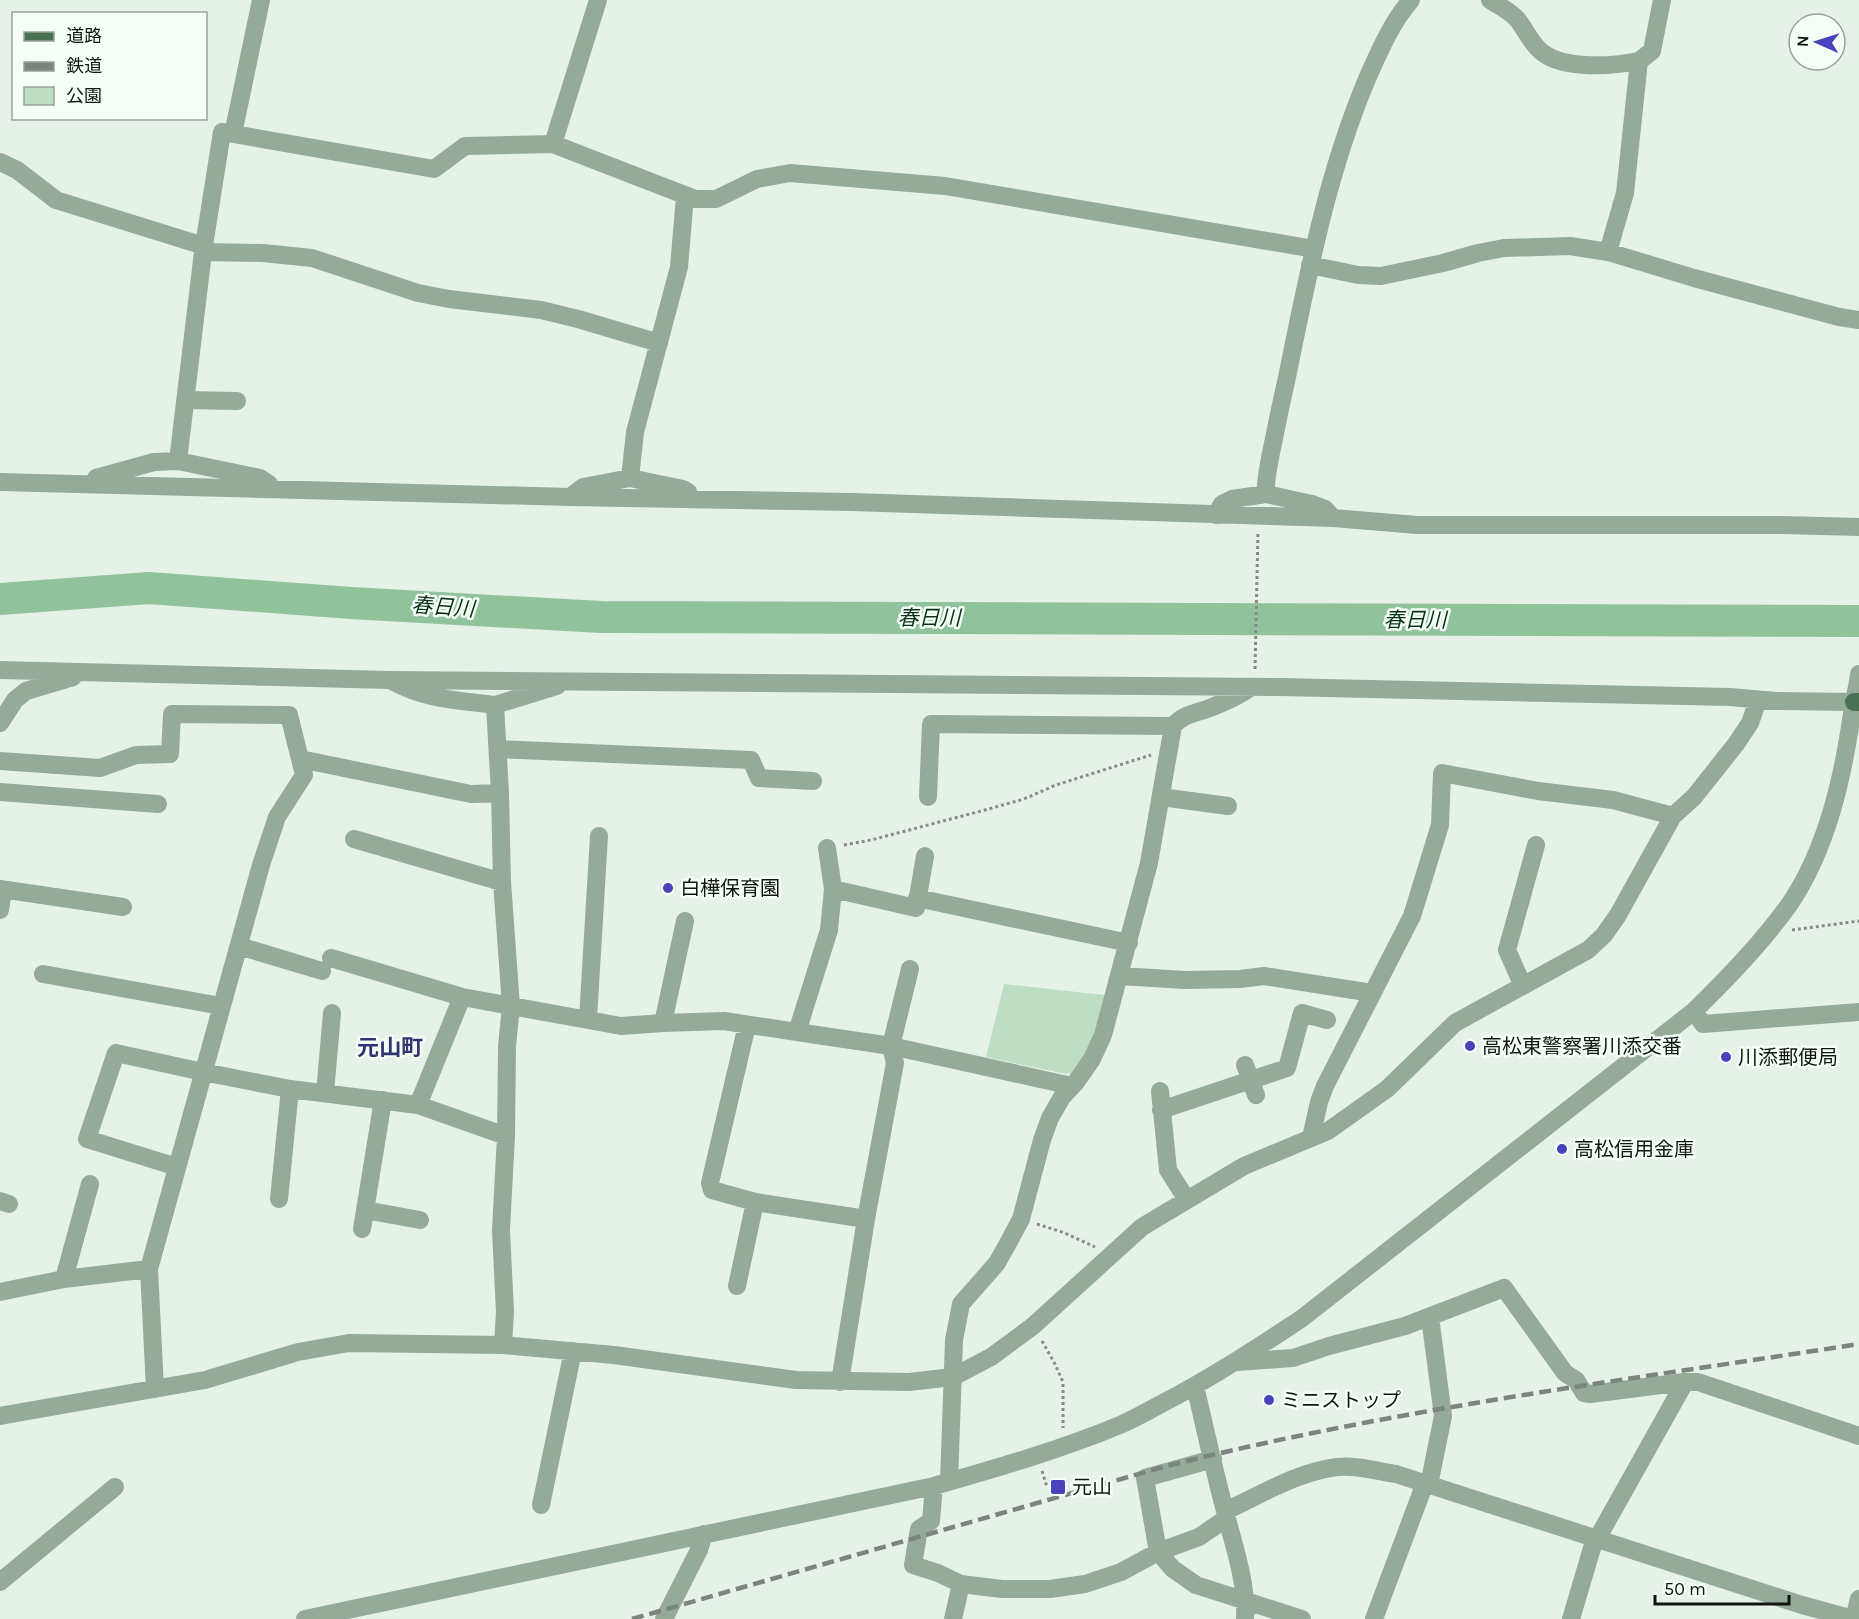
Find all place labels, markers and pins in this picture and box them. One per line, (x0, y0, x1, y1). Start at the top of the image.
place label: 白樺保育園 (680, 877, 780, 900)
marker: 白樺保育園 (661, 881, 675, 895)
place label: 高松東警察署川添交番 (1482, 1035, 1682, 1058)
marker: 高松東警察署川添交番 (1463, 1039, 1477, 1053)
place label: 川添郵便局 (1738, 1046, 1838, 1069)
marker: 川添郵便局 (1719, 1050, 1733, 1064)
place label: 高松信用金庫 (1574, 1138, 1694, 1161)
marker: 高松信用金庫 (1555, 1142, 1569, 1156)
place label: ミニストップ (1281, 1389, 1401, 1412)
marker: ミニストップ (1262, 1393, 1276, 1407)
place label: 元山 (1072, 1476, 1112, 1499)
marker: 元山 (1049, 1478, 1067, 1496)

